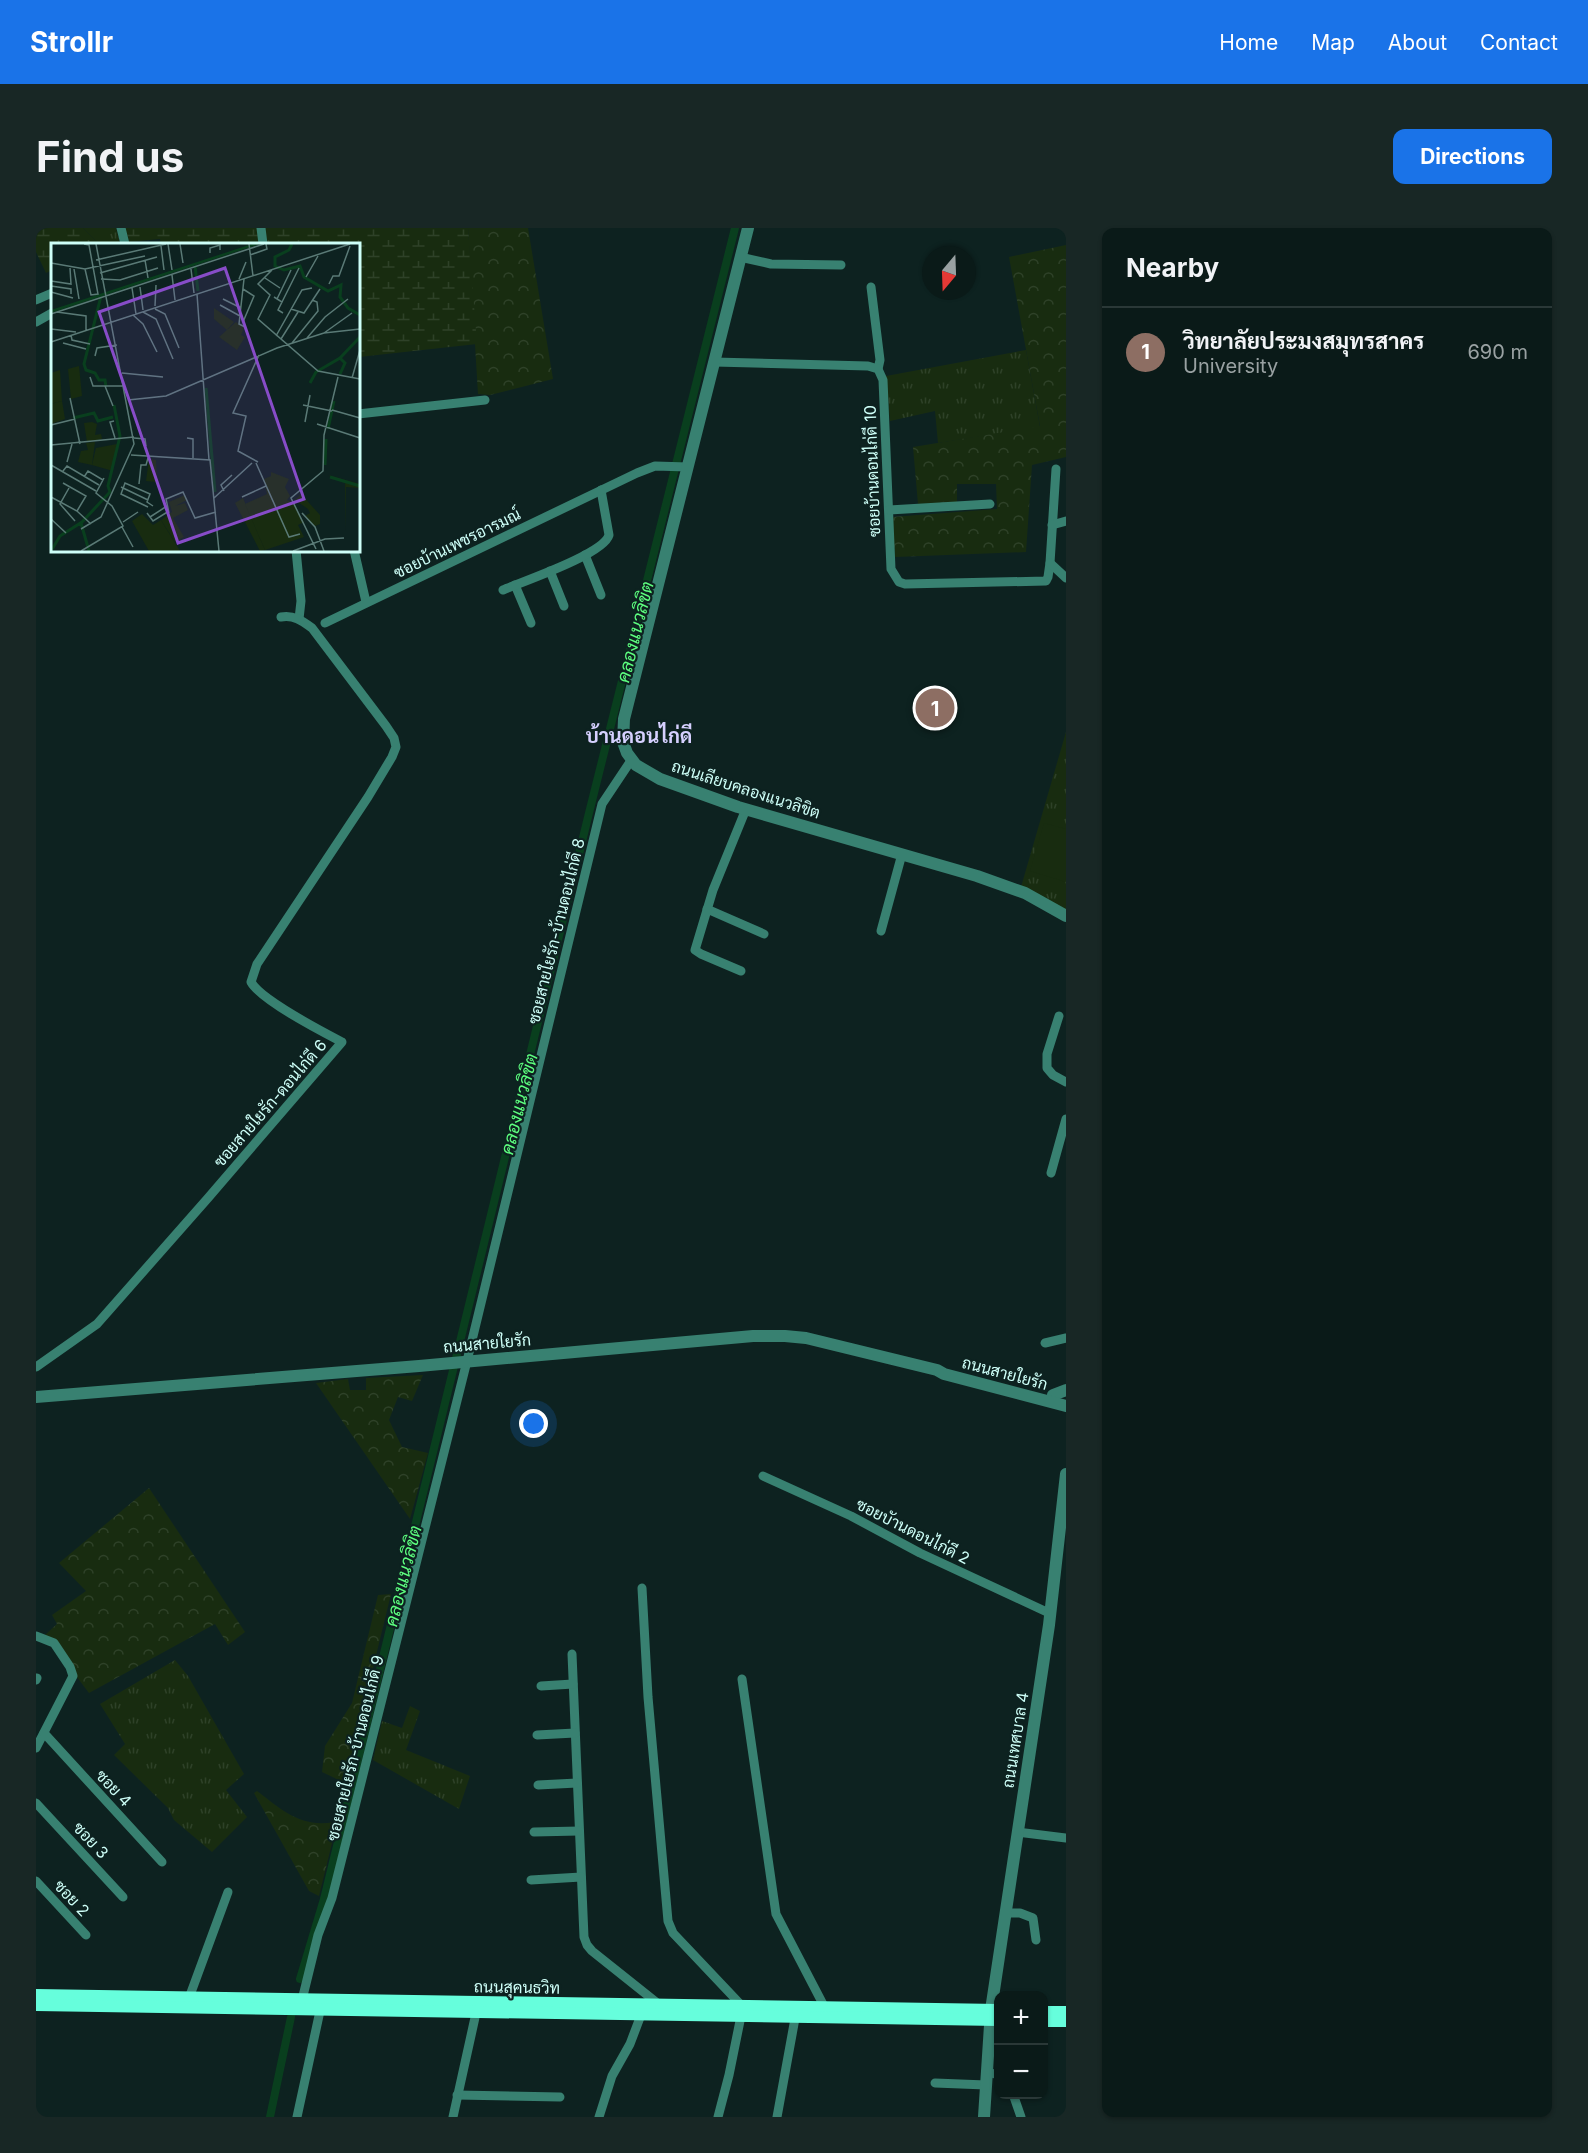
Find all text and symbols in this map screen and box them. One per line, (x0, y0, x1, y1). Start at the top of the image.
text: Strollr (30, 25, 113, 59)
text: Home (1219, 30, 1278, 55)
text: Map (1311, 30, 1355, 55)
text: About (1388, 30, 1447, 55)
text: Contact (1480, 30, 1558, 55)
button: Directions (1393, 129, 1552, 184)
text: Find us (36, 131, 184, 182)
inset map (51, 243, 360, 552)
north arrow (922, 246, 976, 300)
text: Nearby (1126, 252, 1219, 283)
text: วิทยาลัยประมงสมุทรสาคร (1183, 328, 1424, 354)
text: 1 (1141, 340, 1150, 364)
text: 690 m (1467, 340, 1528, 364)
text: University (1183, 354, 1278, 378)
street label: ซอยบ้านดอนไก่ดี 10 (859, 405, 884, 537)
street label: ซอยบ้านเพชรอารมณ์ (389, 502, 524, 582)
water label: คลองแนวลิขิต (612, 579, 658, 685)
pin: 1 (916, 686, 954, 730)
district label: บ้านดอนไก่ดี (586, 722, 692, 748)
street label: ถนนเลียบคลองแนวลิขิต (669, 755, 823, 822)
street label: ซอยสายใยรัก-บ้านดอนไก่ดี 8 (522, 836, 589, 1026)
street label: ซอยสายใยรัก-ดอนไก่ดี 6 (208, 1034, 331, 1171)
water label: คลองแนวลิขิต (496, 1051, 542, 1157)
street label: ถนนสายใยรัก (442, 1328, 532, 1357)
street label: ถนนสายใยรัก (960, 1351, 1050, 1394)
your location (519, 1409, 548, 1438)
street label: ซอยบัานดอนไก่ดี 2 (853, 1493, 974, 1568)
water label: คลองแนวลิขิต (380, 1523, 426, 1629)
street label: ซอยสายใยรัก-บ้านดอนไก่ดี 9 (321, 1653, 388, 1843)
street label: ถนนเทศบาล 4 (998, 1691, 1032, 1789)
street label: ซอย 4 (92, 1765, 136, 1811)
street label: ซอย 3 (69, 1818, 113, 1862)
street label: ซอย 2 (50, 1876, 94, 1920)
street label: ถนนสุคนธวิท (474, 1976, 560, 2000)
map controls (994, 1991, 1048, 2099)
button: + (994, 1991, 1048, 2045)
button: − (994, 2045, 1048, 2099)

